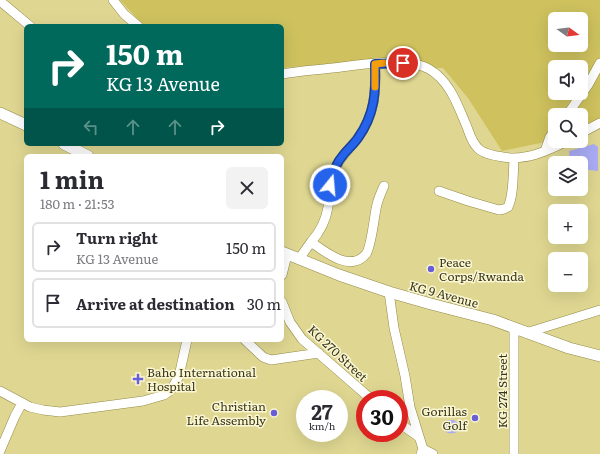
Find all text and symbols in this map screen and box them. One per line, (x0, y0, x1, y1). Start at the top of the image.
north arrow (548, 12, 588, 52)
map controls (548, 12, 588, 292)
text: 150 m (106, 32, 184, 74)
icon: right (40, 40, 92, 92)
pin (386, 46, 420, 80)
icon: arrive (392, 52, 414, 74)
button: sound (548, 60, 588, 100)
text: KG 13 Avenue (106, 70, 220, 97)
button: search (548, 108, 588, 148)
icon: left (80, 116, 102, 138)
icon: ahead (122, 116, 144, 138)
icon: ahead (164, 116, 186, 138)
icon: right (206, 116, 228, 138)
button: layers (548, 156, 588, 196)
text: 1 min (40, 161, 104, 196)
position arrow (309, 164, 351, 206)
button: close (226, 167, 268, 209)
text: 180 m · 21:53 (40, 194, 115, 213)
button: + (548, 204, 588, 244)
text: Turn right (76, 226, 158, 249)
icon: right (42, 236, 64, 258)
text: 150 m (226, 236, 266, 259)
text: KG 13 Avenue (76, 249, 158, 268)
button: − (548, 252, 588, 292)
place label: Peace Corps/Rwanda (439, 253, 525, 285)
marker: Peace Corps/Rwanda (426, 264, 436, 274)
street label: KG 9 Avenue (407, 276, 481, 312)
icon: arrive (42, 292, 64, 314)
text: Arrive at destination (76, 292, 235, 315)
text: 30 m (247, 292, 281, 315)
street label: KG 270 Street (304, 321, 372, 385)
street label: KG 274 Street (493, 354, 511, 428)
place label: Baho International Hospital (147, 363, 256, 395)
marker: Baho International Hospital (132, 373, 144, 385)
speed limit sign: 30 (356, 390, 408, 442)
text: 27 (311, 396, 333, 426)
place label: Christian Life Assembly (187, 397, 266, 429)
place label: Gorillas Golf (422, 402, 468, 434)
marker: Christian Life Assembly (269, 408, 279, 418)
marker: Gorillas Golf (470, 413, 480, 423)
text: km/h (309, 418, 335, 433)

